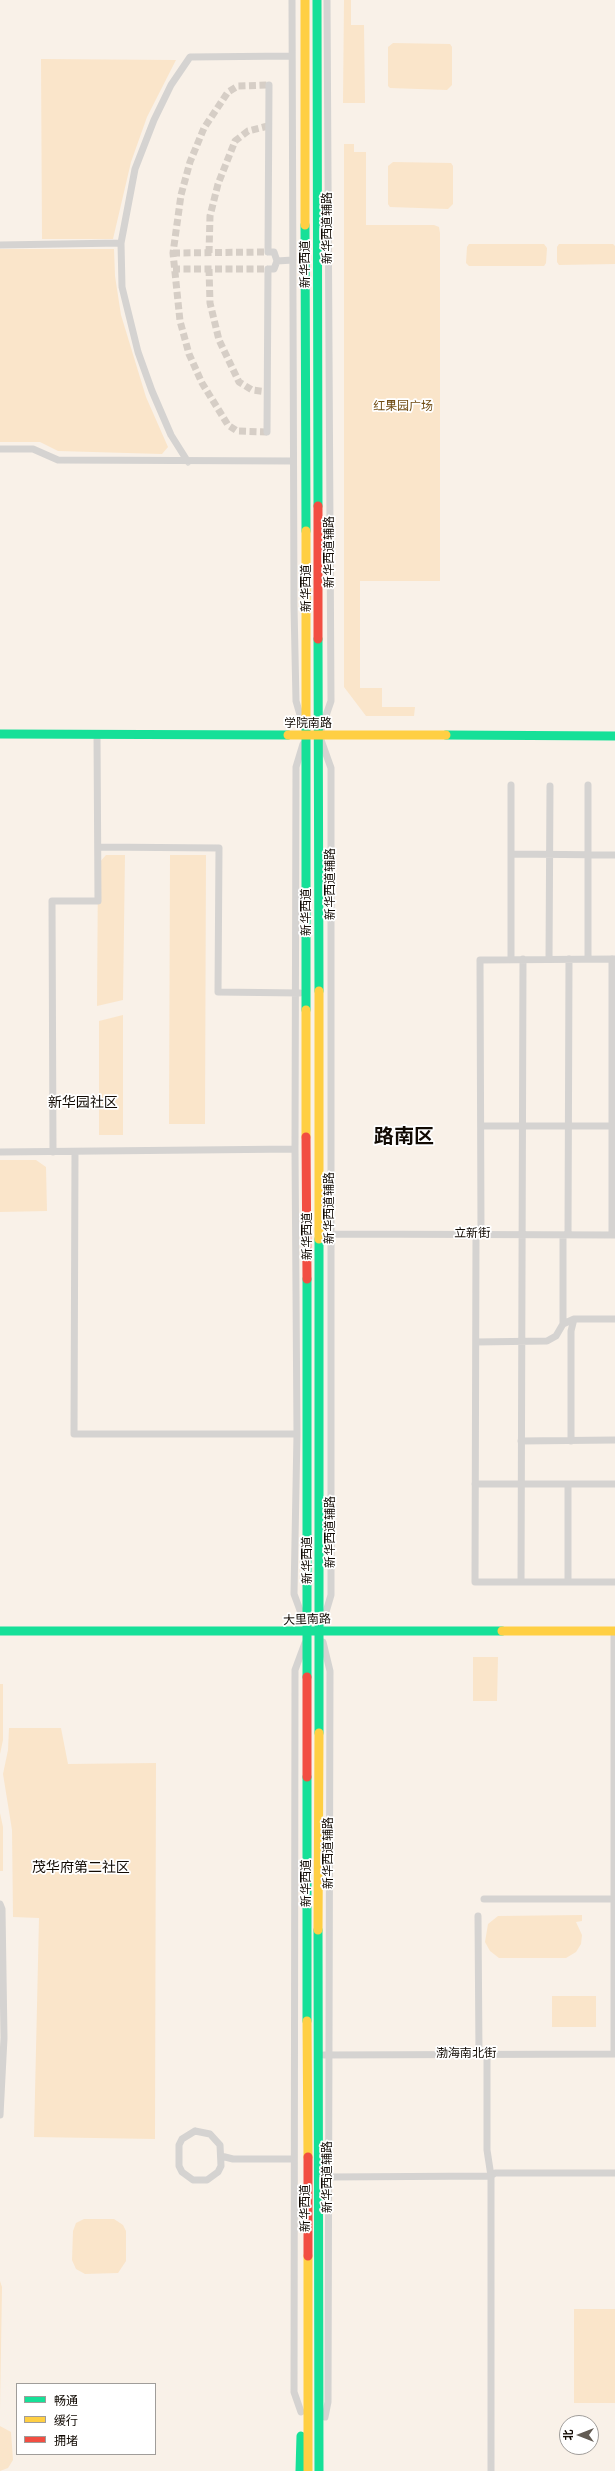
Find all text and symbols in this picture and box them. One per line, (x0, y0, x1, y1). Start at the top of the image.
street label: 新华西道辅路 (321, 192, 335, 264)
street label: 新华西道 (299, 240, 313, 288)
park label: 红果园广场 (373, 400, 433, 414)
street label: 新华西道辅路 (323, 516, 337, 588)
street label: 新华西道 (300, 564, 314, 612)
street label: 学院南路 (284, 717, 332, 731)
street label: 新华西道辅路 (324, 848, 338, 920)
street label: 新华西道 (300, 888, 314, 936)
district label: 新华园社区 (48, 1095, 118, 1111)
district label: 路南区 (374, 1125, 434, 1149)
street label: 新华西道辅路 (323, 1172, 337, 1244)
street label: 新华西道 (301, 1212, 315, 1260)
street label: 立新街 (454, 1227, 490, 1241)
street label: 新华西道辅路 (324, 1496, 338, 1568)
street label: 新华西道 (301, 1536, 315, 1584)
street label: 大里南路 (283, 1612, 331, 1628)
street label: 新华西道辅路 (322, 1817, 336, 1889)
street label: 新华西道 (300, 1859, 314, 1907)
district label: 茂华府第二社区 (32, 1860, 130, 1876)
street label: 渤海南北街 (436, 2047, 496, 2061)
street label: 新华西道辅路 (321, 2141, 335, 2213)
street label: 新华西道 (299, 2184, 313, 2232)
legend (16, 2383, 156, 2455)
text: 畅通 (54, 2394, 78, 2408)
text: 缓行 (54, 2414, 78, 2428)
north arrow (559, 2415, 599, 2455)
text: 北 (562, 2430, 574, 2441)
text: 拥堵 (54, 2434, 78, 2448)

